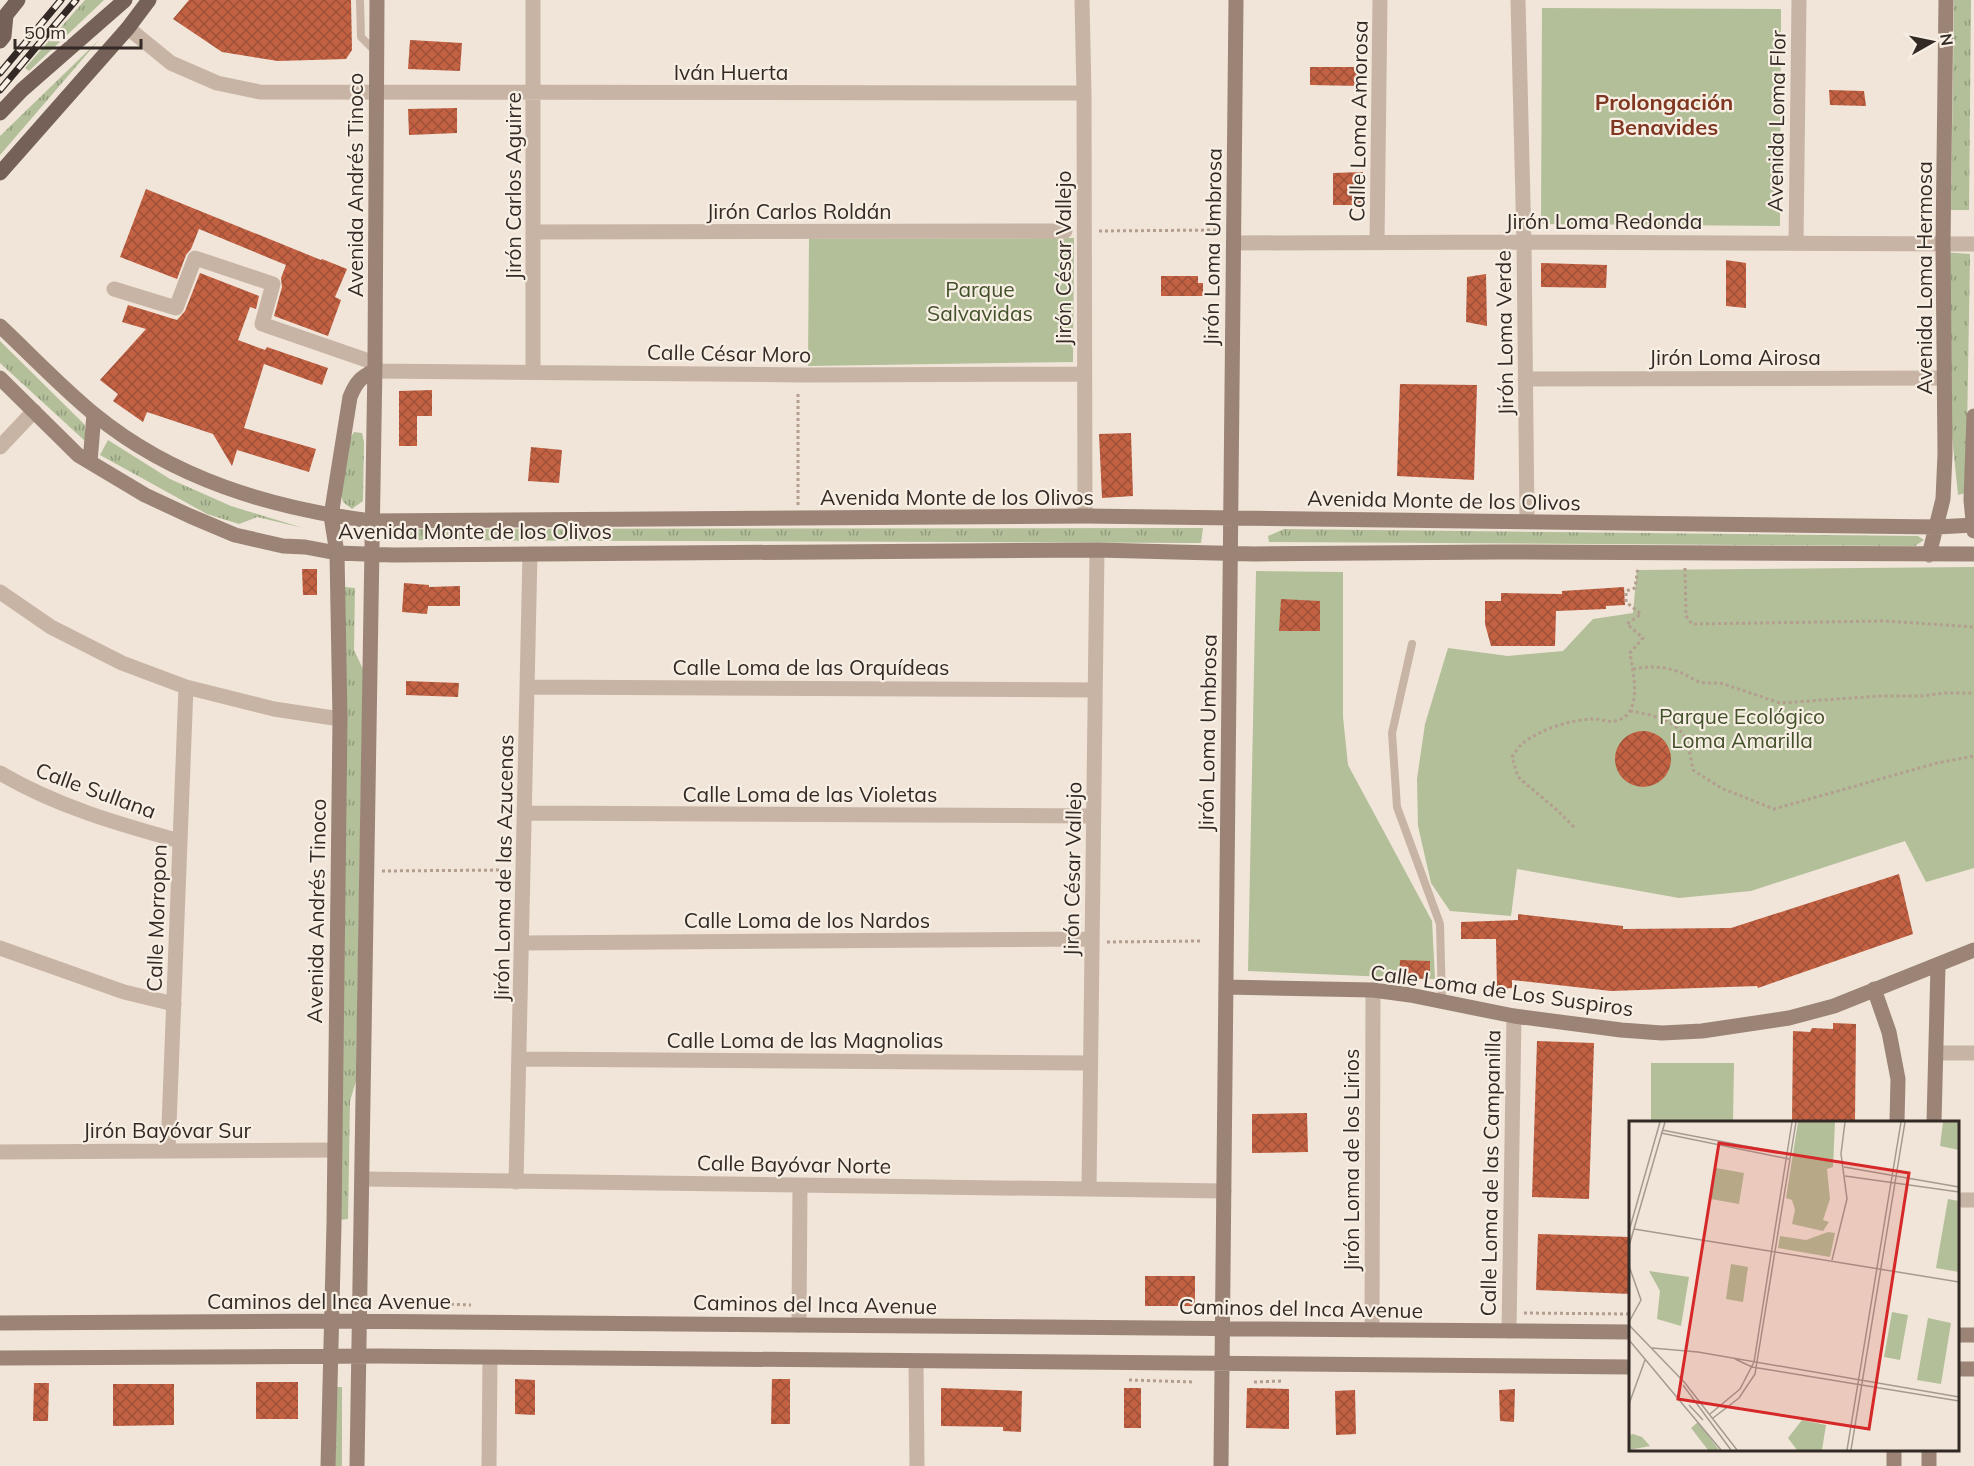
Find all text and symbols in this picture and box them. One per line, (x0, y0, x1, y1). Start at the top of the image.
scale bar (15, 12, 141, 50)
north arrow (1902, 12, 1962, 72)
street label: Calle Loma Amorosa (1343, 20, 1373, 222)
text: 50 m (24, 21, 66, 44)
street label: Avenida Loma Flor (1761, 30, 1791, 212)
text: N (1936, 32, 1958, 47)
street label: Iván Huerta (674, 59, 788, 85)
street label: Avenida Andrés Tinoco (342, 73, 368, 297)
district label: Prolongación Benavides (1595, 88, 1733, 141)
street label: Jirón Carlos Aguirre (500, 92, 526, 280)
street label: Jirón Loma Umbrosa (1197, 148, 1227, 346)
street label: Avenida Loma Hermosa (1911, 161, 1937, 395)
street label: Jirón César Vallejo (1050, 171, 1076, 345)
street label: Jirón Carlos Roldán (706, 198, 892, 224)
street label: Jirón Loma Redonda (1506, 208, 1702, 234)
street label: Jirón Loma Verde (1490, 250, 1518, 416)
park label: Parque Salvavidas (927, 276, 1033, 326)
street label: Calle César Moro (647, 339, 811, 367)
street label: Jirón Loma Airosa (1649, 344, 1821, 370)
street label: Avenida Monte de los Olivos (820, 484, 1094, 510)
street label: Avenida Monte de los Olivos (1307, 485, 1581, 515)
street label: Avenida Monte de los Olivos (338, 518, 612, 544)
street label: Jirón Loma Umbrosa (1192, 634, 1222, 832)
street label: Calle Loma de las Orquídeas (673, 654, 949, 680)
park label: Parque Ecológico Loma Amarilla (1659, 703, 1825, 753)
street label: Jirón Loma de las Azucenas (488, 734, 518, 1002)
street label: Calle Sullana (32, 756, 160, 824)
street label: Calle Loma de las Violetas (683, 781, 937, 807)
street label: Jirón César Vallejo (1057, 781, 1087, 957)
street label: Avenida Andrés Tinoco (301, 798, 331, 1024)
street label: Calle Morropon (140, 844, 172, 992)
street label: Calle Loma de los Nardos (684, 907, 930, 933)
street label: Calle Loma de Los Suspiros (1369, 959, 1635, 1021)
street label: Calle Loma de las Magnolias (667, 1027, 943, 1053)
street label: Calle Loma de las Campanilla (1475, 1030, 1505, 1316)
street label: Jirón Loma de los Lirios (1338, 1049, 1364, 1271)
street label: Jirón Bayóvar Sur (83, 1117, 252, 1143)
inset map (1629, 1121, 1959, 1451)
street label: Calle Bayóvar Norte (697, 1149, 891, 1179)
street label: Caminos del Inca Avenue (207, 1288, 451, 1314)
street label: Caminos del Inca Avenue (693, 1289, 937, 1319)
street label: Caminos del Inca Avenue (1179, 1293, 1423, 1323)

